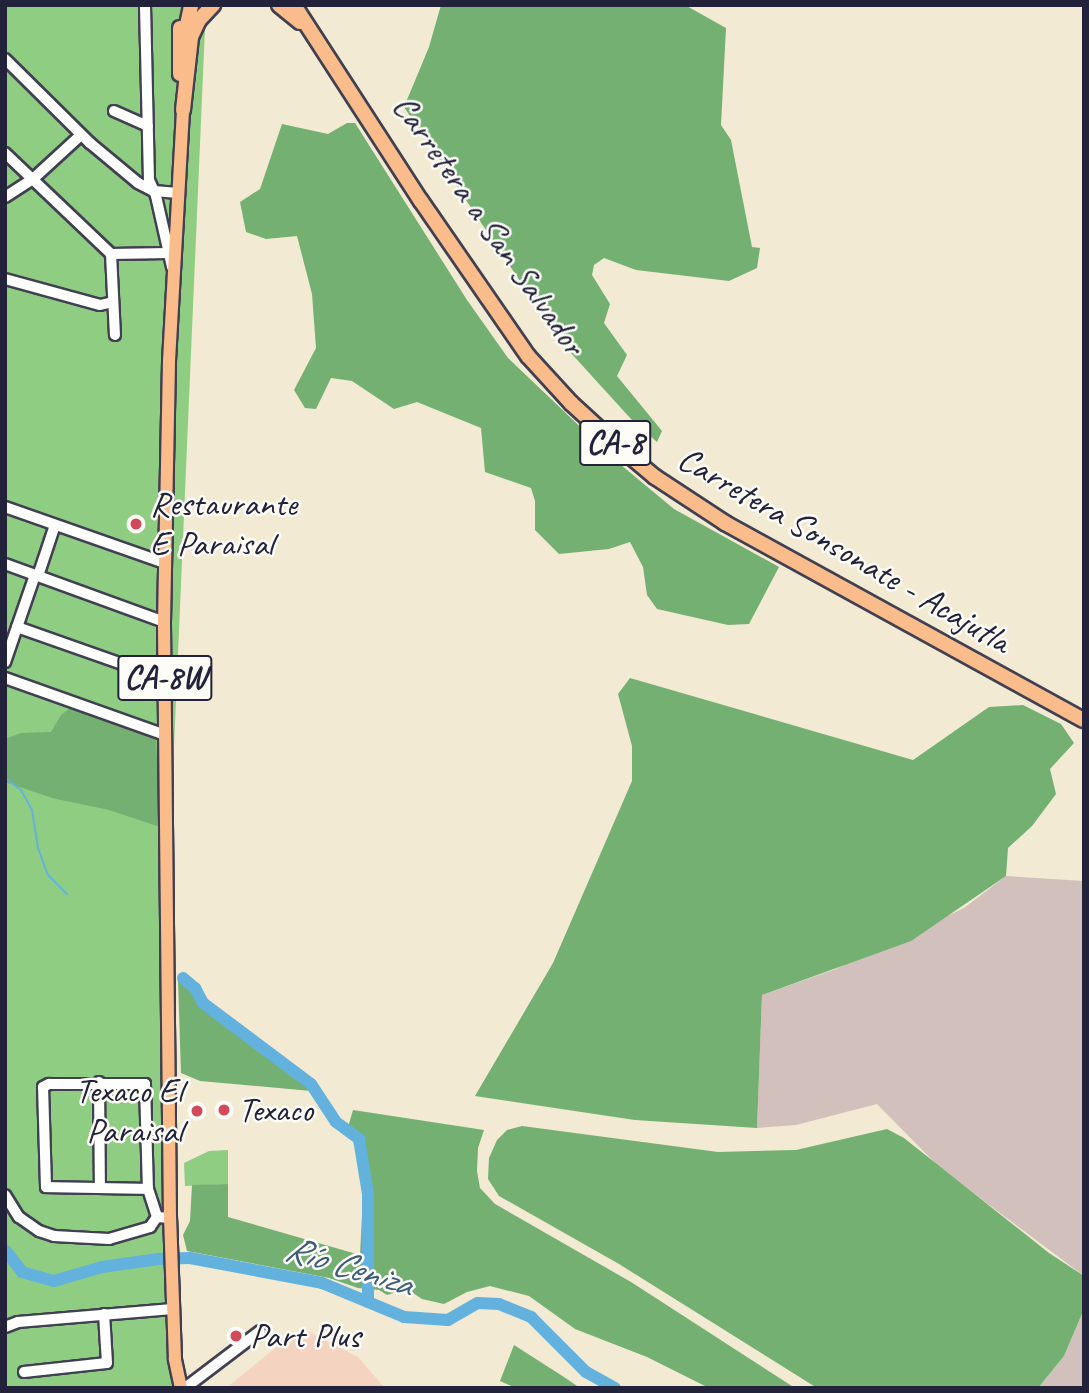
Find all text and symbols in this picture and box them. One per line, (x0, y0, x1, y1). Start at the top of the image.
street label: Carretera a San Salvador (383, 86, 595, 364)
road number: CA-8 (578, 414, 652, 472)
street label: Carretera Sonsonate - Acajutla (671, 438, 1017, 662)
place label: Restaurante E Paraisal (150, 483, 297, 565)
marker: Restaurante E Paraisal (128, 516, 144, 532)
road number: CA-8W (116, 649, 214, 708)
place label: Texaco El Paraisal (75, 1070, 183, 1152)
place label: Texaco (238, 1089, 313, 1131)
marker: Texaco (216, 1102, 232, 1118)
marker: Texaco El Paraisal (189, 1103, 205, 1119)
water label: Río Ceniza (281, 1226, 417, 1306)
place label: Part Plus (250, 1315, 360, 1357)
marker: Part Plus (228, 1328, 244, 1344)

